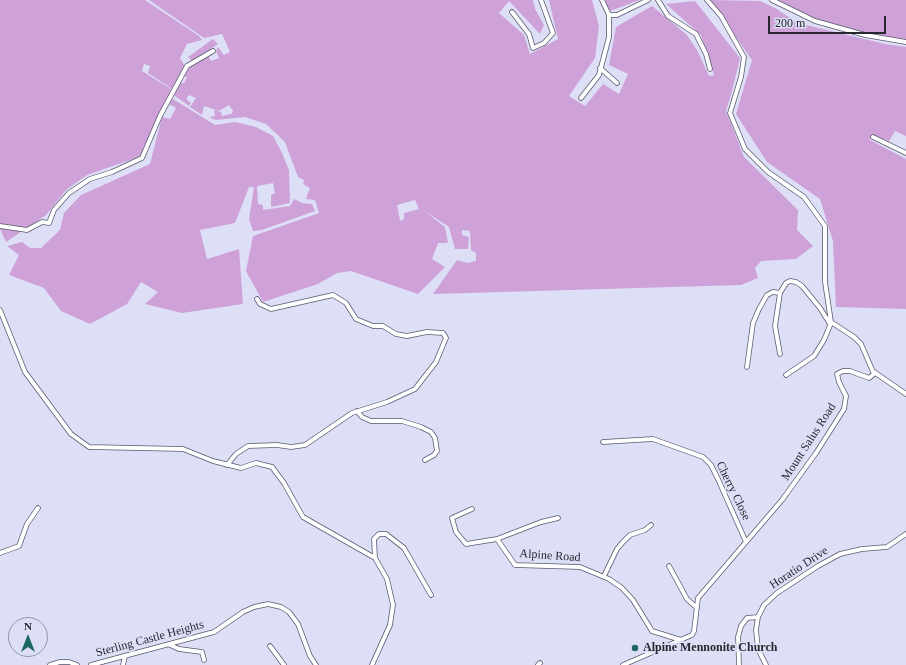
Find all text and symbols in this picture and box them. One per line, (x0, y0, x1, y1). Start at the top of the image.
scale bar (770, 8, 888, 34)
text: 200 m (775, 16, 805, 30)
street label: Mount Salus Road (779, 401, 839, 483)
street label: Cherry Close (713, 459, 753, 523)
street label: Horatio Drive (767, 544, 831, 592)
street label: Alpine Road (519, 547, 581, 565)
north arrow (8, 617, 48, 657)
street label: Sterling Castle Heights (94, 618, 206, 660)
text: N (24, 620, 32, 632)
place label: Alpine Mennonite Church (643, 641, 777, 655)
marker: Alpine Mennonite Church (630, 643, 640, 653)

